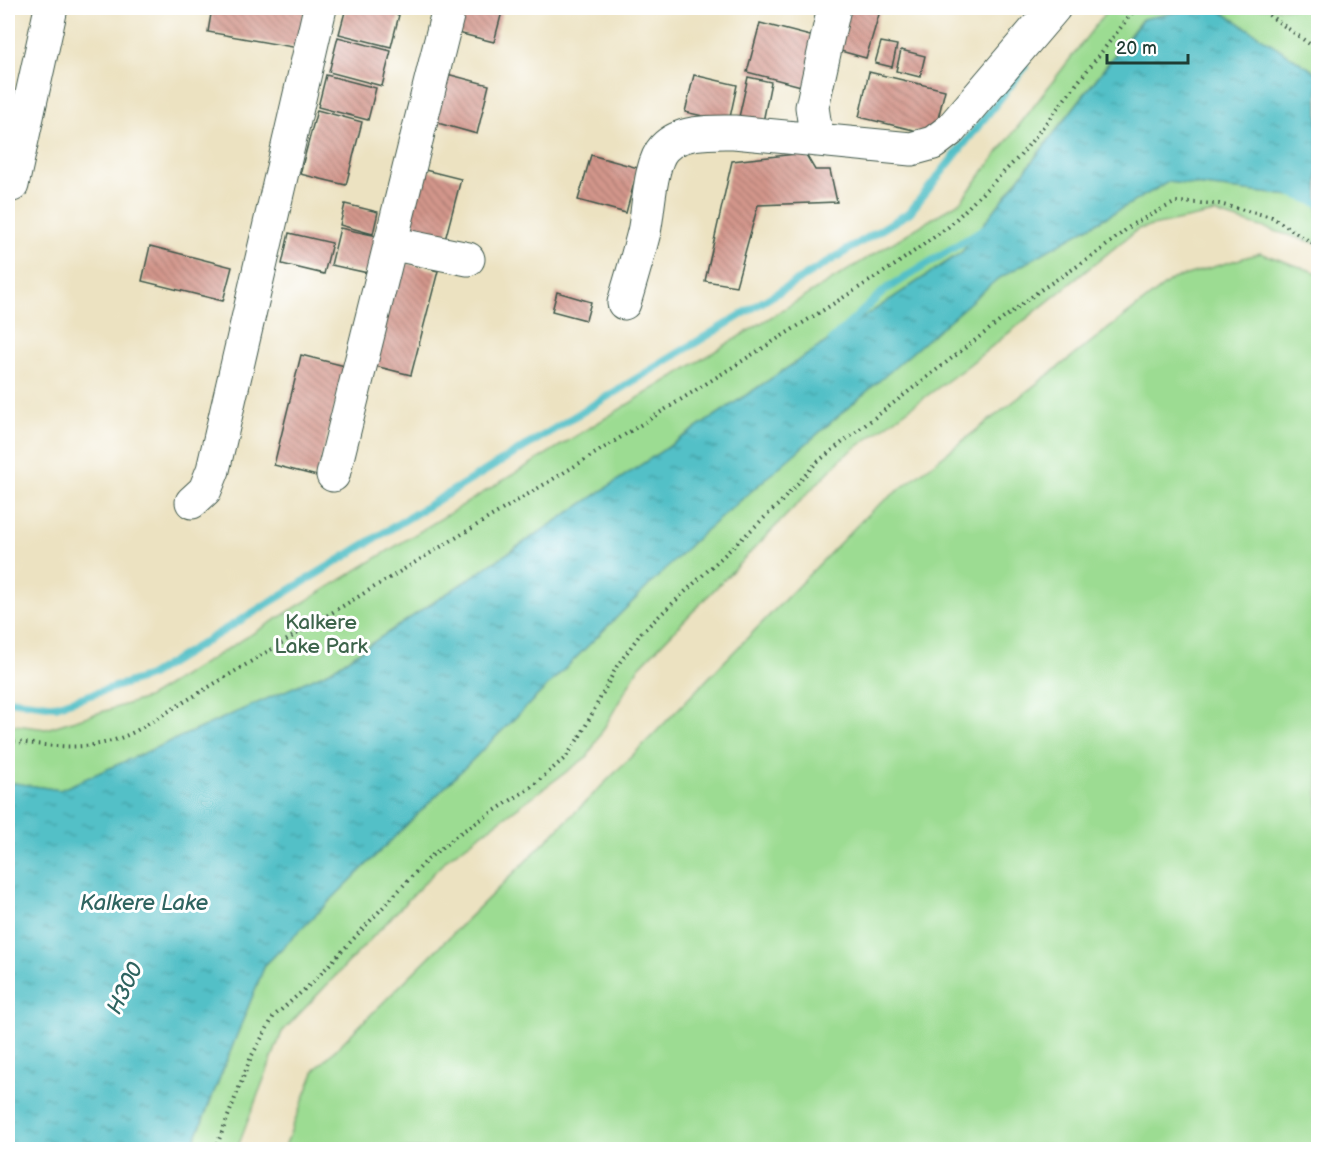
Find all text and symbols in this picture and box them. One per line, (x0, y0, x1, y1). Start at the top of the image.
scale bar (1107, 27, 1188, 65)
text: 20 m (1116, 38, 1157, 59)
park label: Kalkere Lake Park (274, 610, 368, 659)
water label: Kalkere Lake (80, 890, 208, 917)
water label: H300 (101, 958, 150, 1019)

